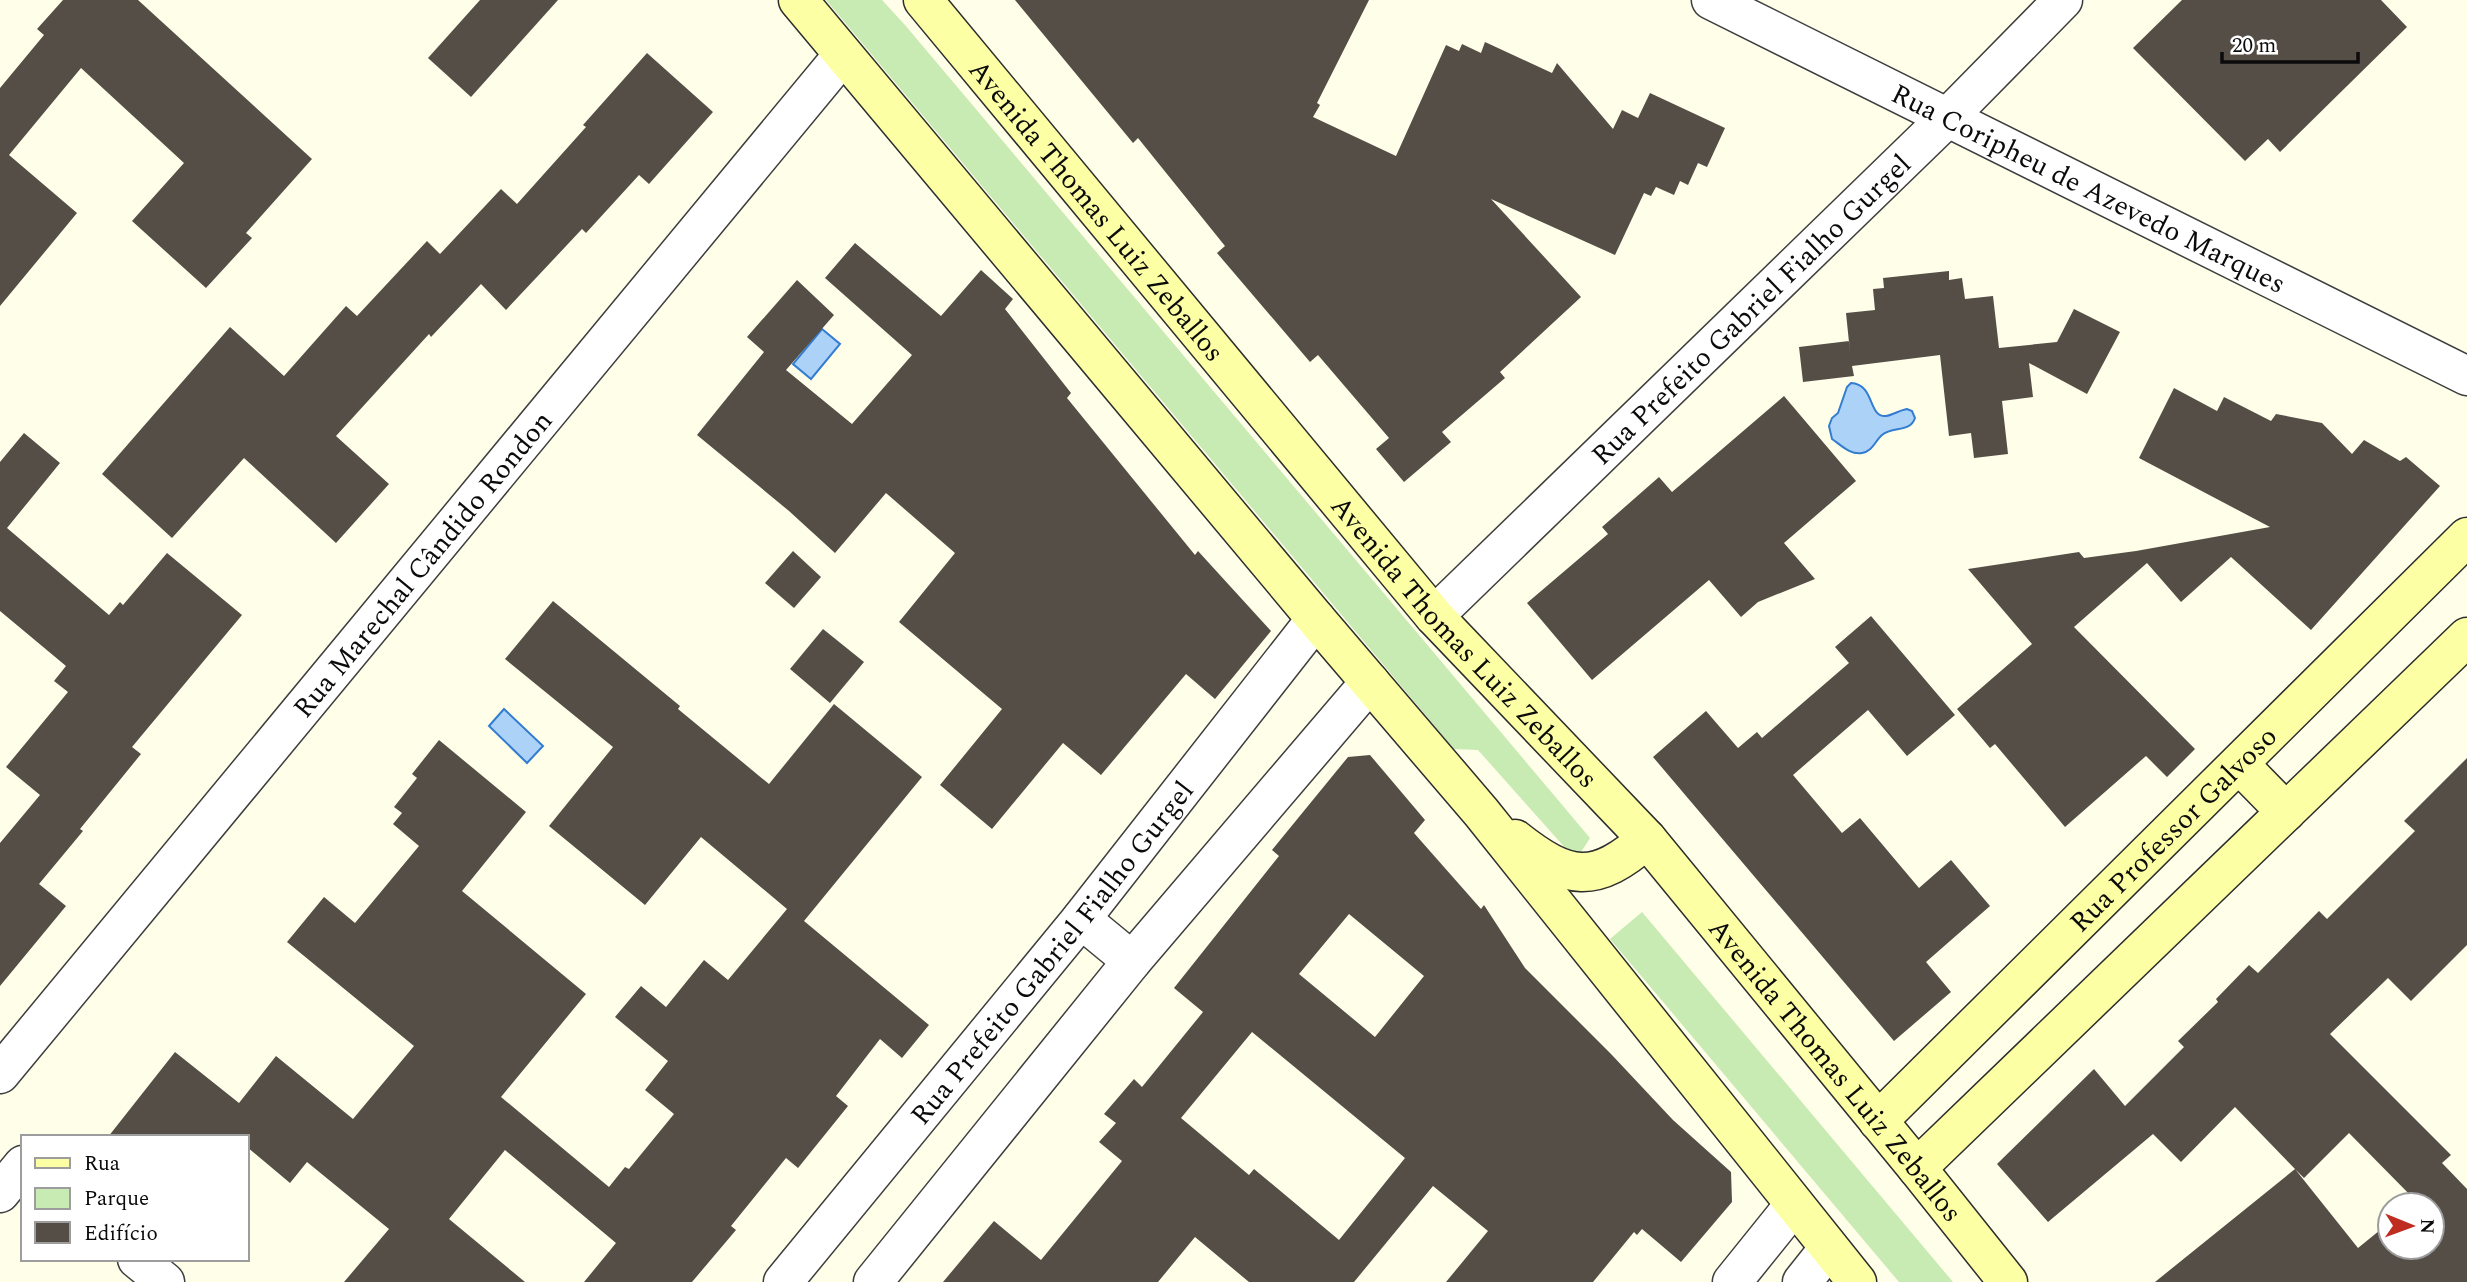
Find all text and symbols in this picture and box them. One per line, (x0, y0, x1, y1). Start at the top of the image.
scale bar (2222, 21, 2358, 65)
text: 20 m (2232, 30, 2276, 62)
street label: Avenida Thomas Luiz Zeballos (958, 50, 1235, 372)
street label: Rua Coripheu de Azevedo Marques (1884, 73, 2293, 306)
street label: Rua Prefeito Gabriel Fialho Gurgel (1582, 144, 1921, 476)
street label: Rua Marechal Cândido Rondon (283, 402, 563, 728)
street label: Avenida Thomas Luiz Zeballos (1320, 487, 1608, 799)
street label: Rua Professor Galvoso (2060, 717, 2288, 943)
street label: Rua Prefeito Gabriel Fialho Gurgel (900, 772, 1205, 1135)
street label: Avenida Thomas Luiz Zeballos (1697, 909, 1972, 1232)
legend (21, 1135, 248, 1261)
text: Rua (84, 1148, 121, 1180)
text: Parque (84, 1183, 149, 1215)
north arrow (2376, 1191, 2446, 1261)
text: Edifício (84, 1218, 158, 1250)
text: N (2412, 1218, 2441, 1234)

